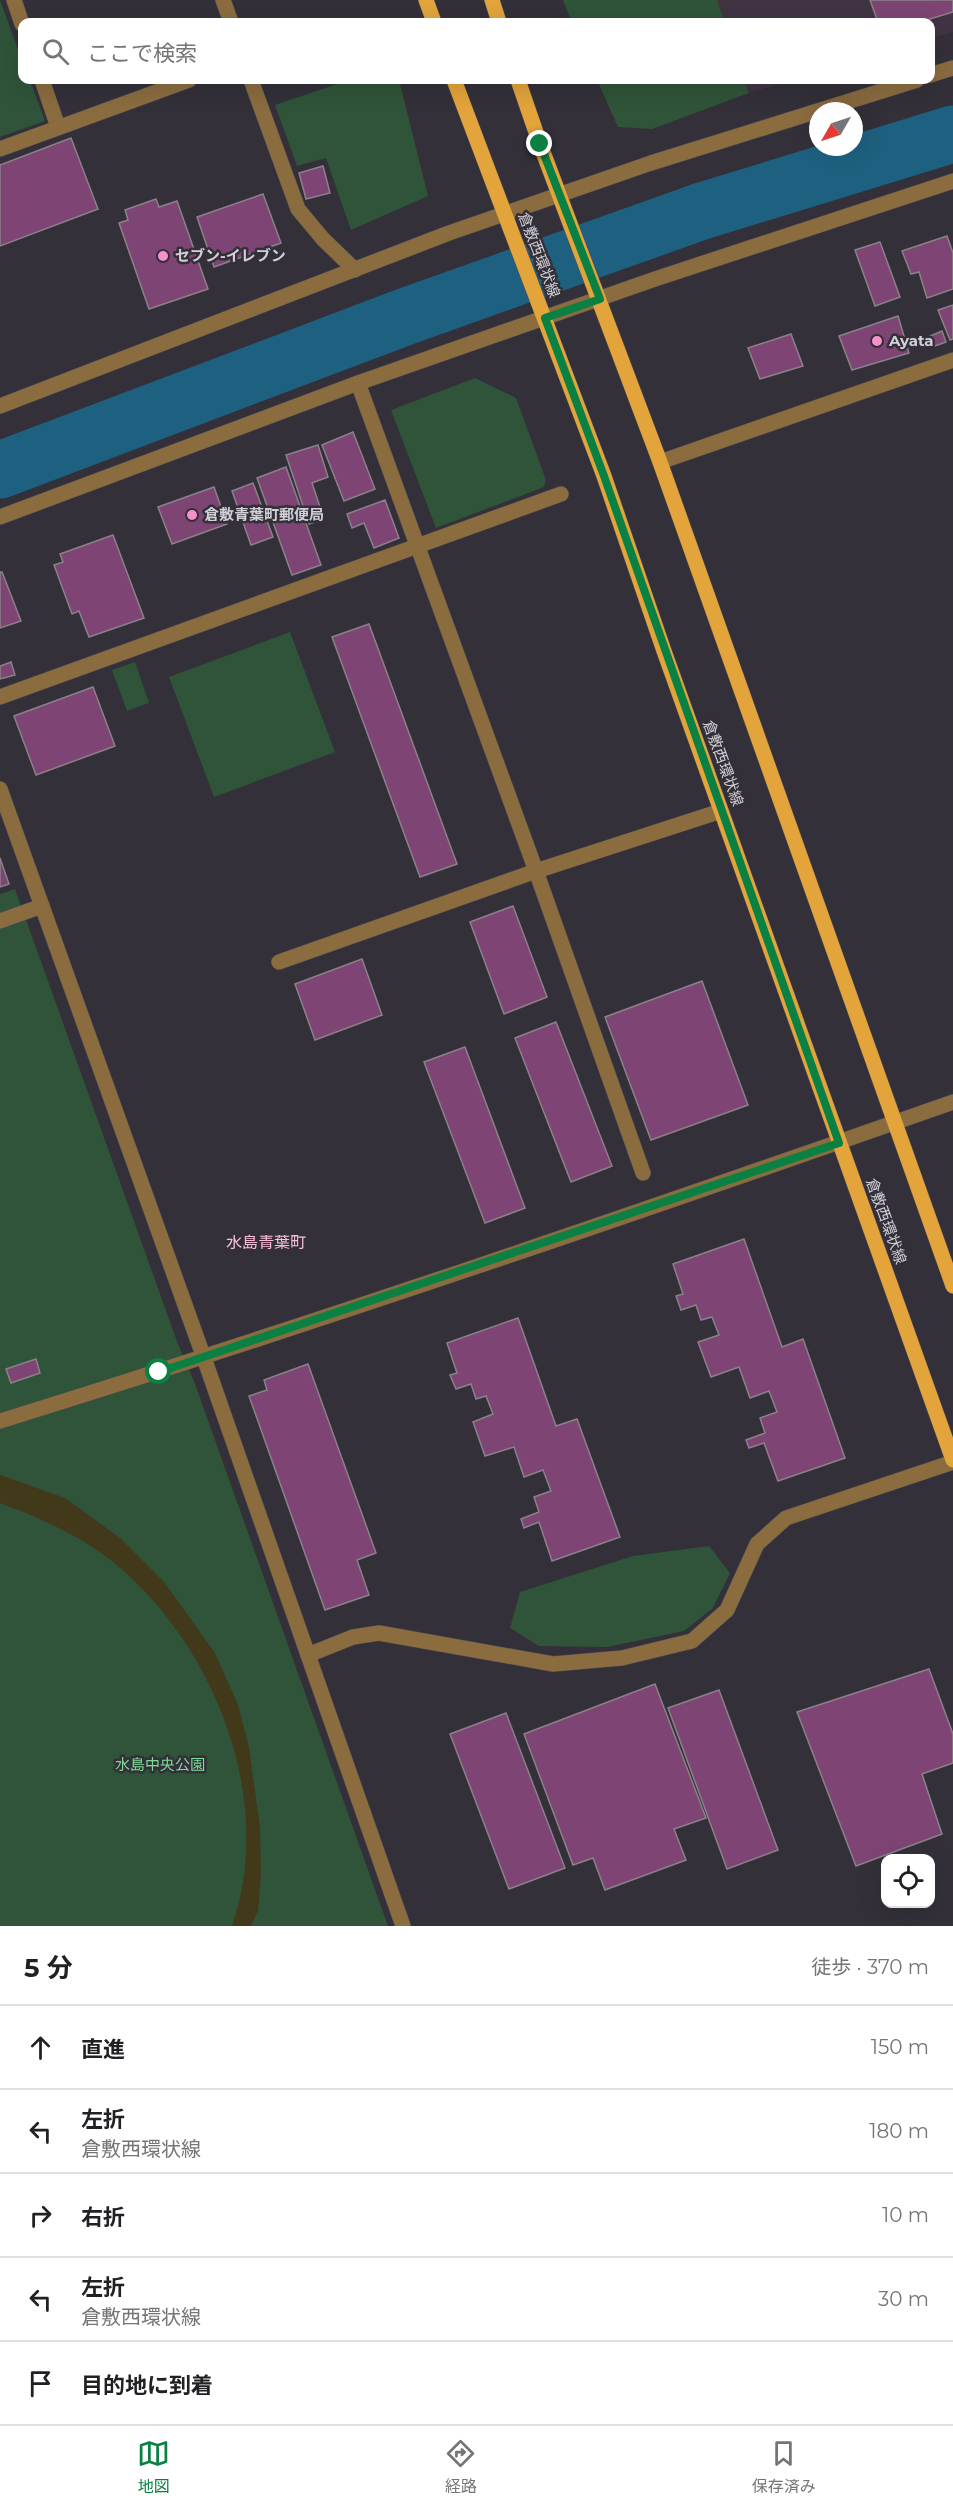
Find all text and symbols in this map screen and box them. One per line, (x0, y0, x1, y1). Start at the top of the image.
search box (18, 18, 935, 84)
icon: search (39, 35, 72, 68)
text: ここで検索 (87, 40, 197, 67)
north arrow (809, 102, 863, 156)
route end (526, 130, 552, 156)
street label: 倉敷西環状線 (514, 209, 564, 300)
place label: セブン-イレブン (175, 246, 286, 265)
marker: セブン-イレブン (156, 249, 170, 263)
place label: Ayata (888, 331, 934, 350)
marker: Ayata (870, 334, 884, 348)
place label: 倉敷青葉町郵便局 (204, 505, 324, 524)
marker: 倉敷青葉町郵便局 (185, 508, 199, 522)
street label: 倉敷西環状線 (699, 717, 748, 808)
street label: 倉敷西環状線 (862, 1175, 911, 1266)
district label: 水島青葉町 (226, 1233, 306, 1252)
route start (145, 1358, 171, 1384)
park label: 水島中央公園 (115, 1755, 205, 1774)
map controls (881, 1854, 935, 1908)
button: locate (881, 1854, 935, 1908)
text: 5 分 (24, 1952, 73, 1984)
text: 徒歩 · 370 m (811, 1955, 929, 1979)
icon: ahead (24, 2031, 57, 2064)
text: 150 m (871, 2035, 929, 2059)
text: 直進 (81, 2036, 125, 2063)
text: 左折 (81, 2106, 125, 2133)
icon: left (24, 2115, 57, 2148)
text: 180 m (869, 2119, 929, 2143)
text: 倉敷西環状線 (81, 2137, 201, 2161)
icon: right (24, 2199, 57, 2232)
text: 10 m (882, 2203, 929, 2227)
text: 右折 (81, 2204, 125, 2231)
text: 左折 (81, 2274, 125, 2301)
icon: left (24, 2283, 57, 2316)
text: 30 m (878, 2287, 929, 2311)
text: 倉敷西環状線 (81, 2305, 201, 2329)
icon: arrive (24, 2367, 57, 2400)
text: 目的地に到着 (81, 2372, 213, 2399)
tab: 地図 (137, 2437, 170, 2497)
tab: 経路 (444, 2437, 477, 2497)
tab: 保存済み (752, 2437, 816, 2497)

